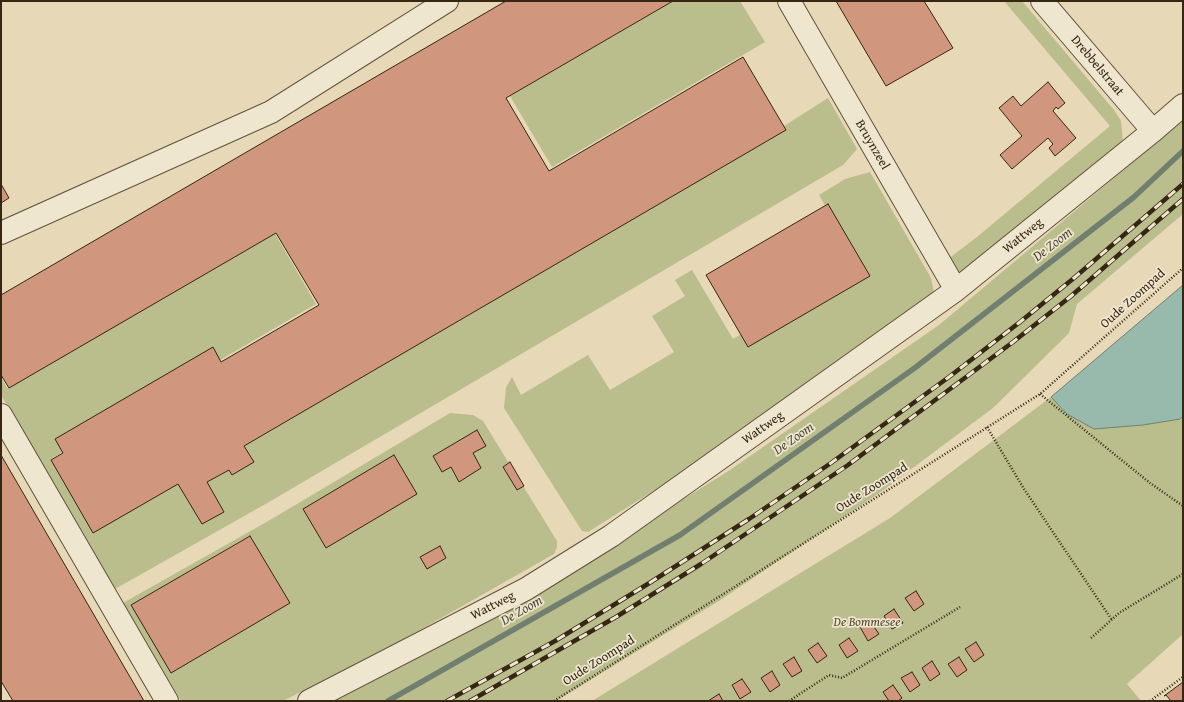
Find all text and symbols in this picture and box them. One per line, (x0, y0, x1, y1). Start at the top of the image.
street label: Drebbelstraat (1067, 33, 1127, 99)
street label: Bruynzeel (851, 117, 893, 173)
street label: Wattweg (1000, 215, 1046, 257)
water label: De Zoom (1030, 224, 1076, 266)
street label: Oude Zoompad (1097, 266, 1169, 332)
street label: Wattweg (739, 408, 787, 448)
water label: De Zoom (770, 419, 818, 459)
street label: Oude Zoompad (833, 460, 911, 516)
street label: Wattweg (468, 588, 518, 624)
water label: De Zoom (498, 592, 546, 630)
park label: De Bommesee (834, 615, 900, 631)
street label: Oude Zoompad (560, 633, 638, 689)

